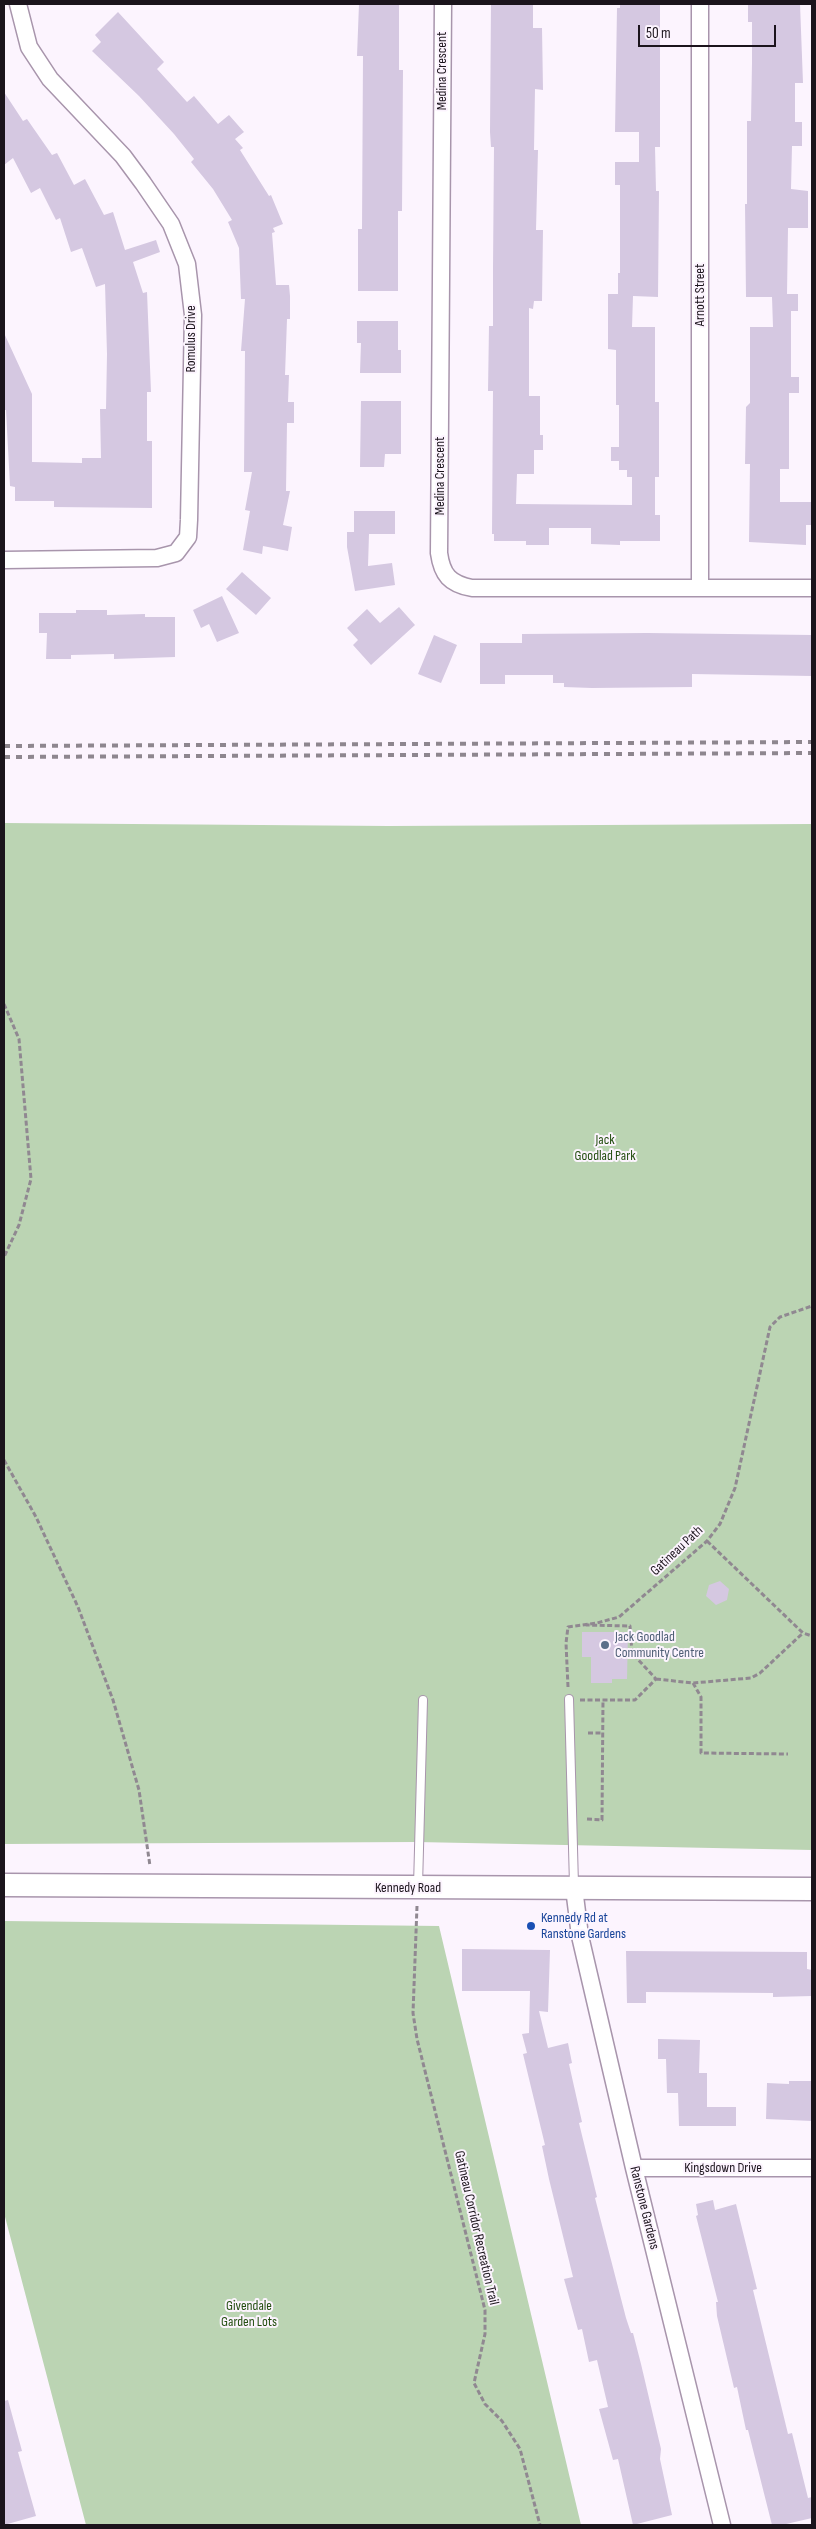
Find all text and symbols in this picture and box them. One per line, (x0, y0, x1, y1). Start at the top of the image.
scale bar (641, 15, 778, 47)
text: 50 m (646, 24, 671, 43)
street label: Medina Crescent (434, 32, 450, 110)
street label: Arnott Street (692, 264, 708, 326)
street label: Romulus Drive (183, 305, 199, 373)
street label: Medina Crescent (432, 437, 448, 515)
park label: Jack Goodlad Park (574, 1132, 636, 1164)
street label: Gatineau Path (647, 1522, 707, 1580)
place label: Jack Goodlad Community Centre (615, 1629, 704, 1661)
marker: Jack Goodlad Community Centre (599, 1639, 611, 1651)
street label: Kennedy Road (375, 1880, 441, 1896)
place label: Kennedy Rd at Ranstone Gardens (541, 1910, 626, 1942)
marker: Kennedy Rd at Ranstone Gardens (525, 1920, 537, 1932)
street label: Gatineau Corridor Recreation Trail (450, 2149, 502, 2307)
street label: Kingsdown Drive (684, 2160, 762, 2176)
street label: Ranstone Gardens (626, 2165, 662, 2251)
park label: Givendale Garden Lots (221, 2298, 277, 2330)

